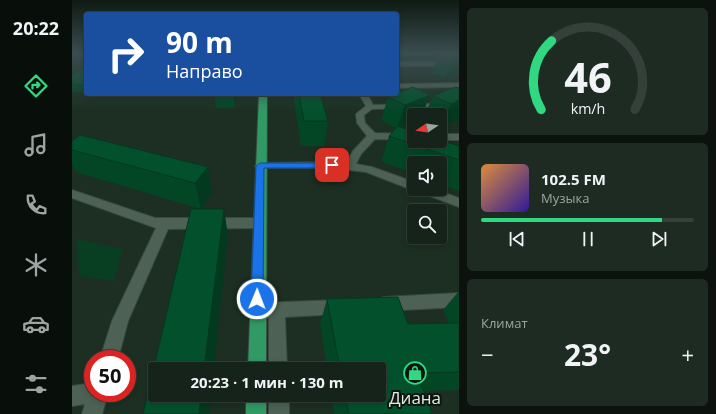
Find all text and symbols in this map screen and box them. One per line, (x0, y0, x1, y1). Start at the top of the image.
text: 20:22 (13, 16, 59, 40)
text: 90 m (166, 23, 233, 61)
icon: right (100, 28, 152, 80)
text: 46 (564, 48, 611, 104)
text: Направо (166, 59, 243, 83)
icon: directions (22, 72, 50, 100)
text: km/h (570, 98, 605, 117)
north arrow (407, 108, 447, 148)
map controls (407, 108, 447, 244)
icon: music (22, 131, 50, 159)
pin (315, 148, 349, 182)
icon: arrive (321, 154, 343, 176)
button: sound (407, 156, 447, 196)
text: 102.5 FM (541, 169, 606, 189)
text: Музыка (541, 189, 589, 207)
icon: phone (22, 191, 50, 219)
button: search (407, 204, 447, 244)
icon: previous (506, 228, 528, 250)
icon: pause (577, 228, 599, 250)
icon: next (648, 228, 670, 250)
icon: climate (22, 251, 50, 279)
position arrow (236, 278, 278, 320)
icon: car (22, 310, 50, 338)
text: Климат (481, 314, 528, 332)
text: 23° (564, 334, 611, 375)
text: − (481, 339, 494, 369)
text: + (681, 339, 694, 369)
speed limit sign: 50 (84, 350, 136, 402)
shop icon: Диана (402, 360, 428, 386)
icon: filters (22, 370, 50, 398)
text: 20:23 · 1 мин · 130 m (191, 372, 343, 392)
place label: Диана (389, 386, 441, 409)

